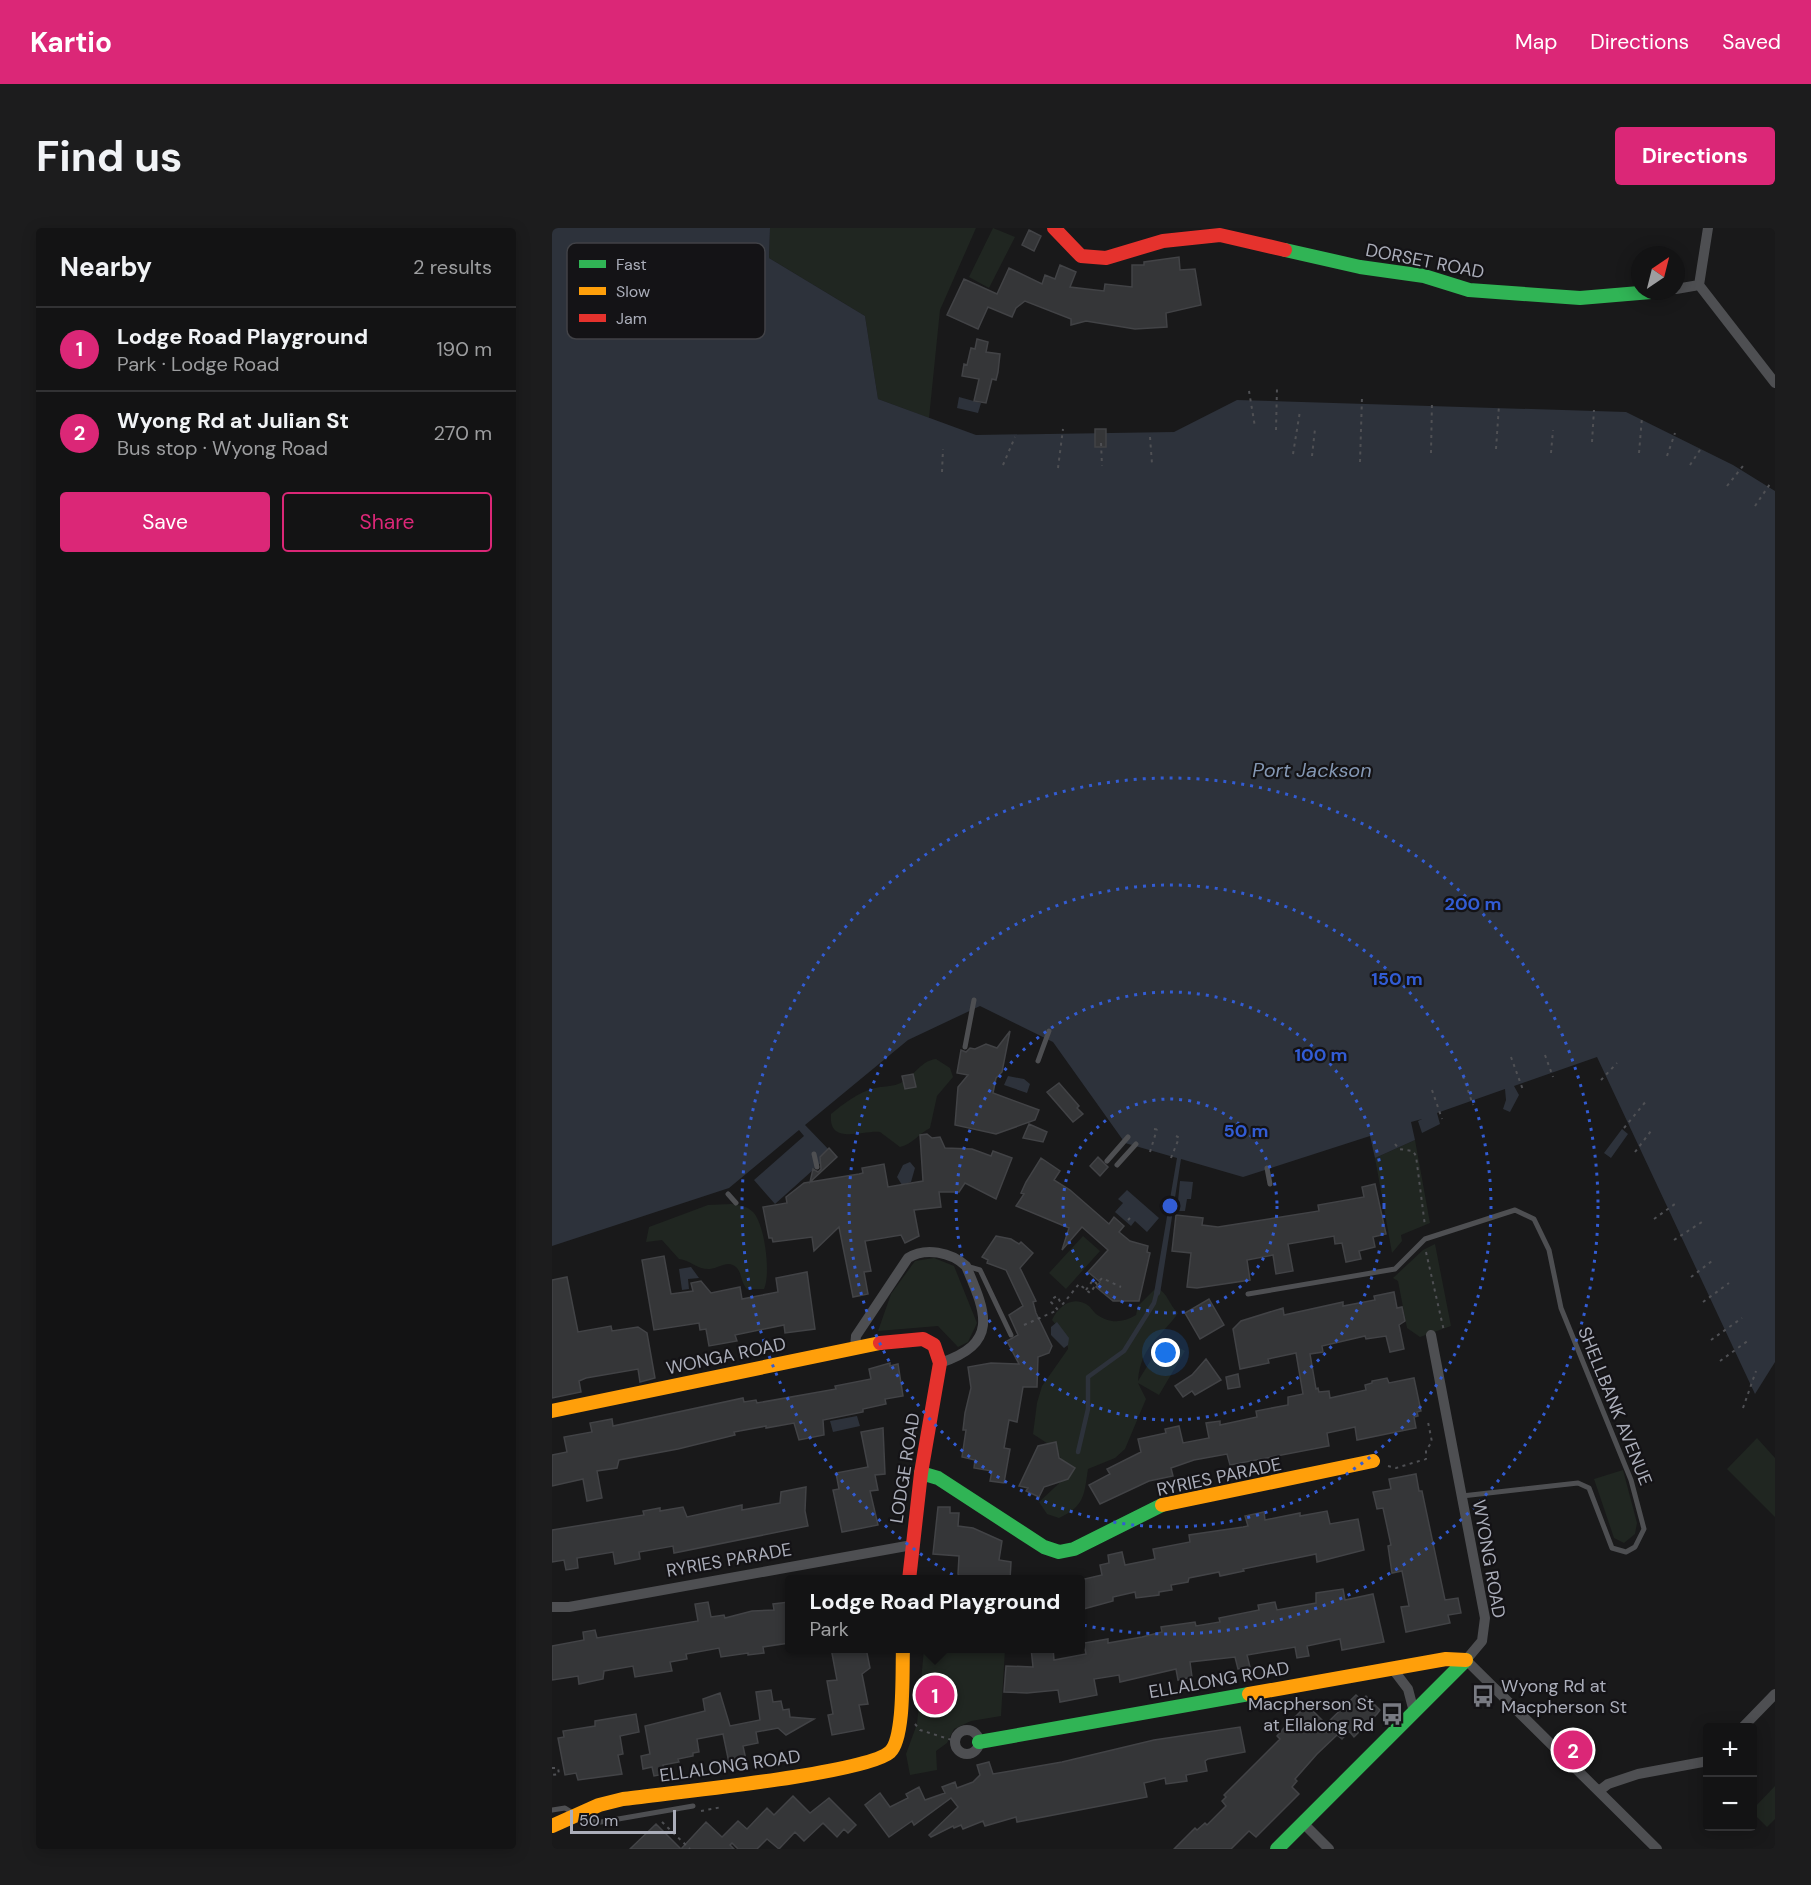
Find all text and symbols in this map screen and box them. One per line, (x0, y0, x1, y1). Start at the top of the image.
text: Kartio (30, 24, 112, 61)
text: Map (1515, 28, 1557, 56)
text: Directions (1590, 28, 1689, 56)
text: Saved (1722, 28, 1781, 56)
button: Directions (1615, 127, 1775, 185)
text: Find us (36, 129, 182, 184)
street label: DORSET ROAD (1364, 238, 1486, 284)
legend (567, 243, 765, 339)
north arrow (1631, 246, 1685, 300)
text: Nearby (60, 250, 152, 284)
text: 2 results (413, 254, 492, 280)
text: Fast (616, 254, 647, 275)
text: Slow (616, 281, 650, 302)
text: Jam (616, 308, 647, 329)
text: Lodge Road Playground (117, 322, 368, 351)
text: 1 (76, 336, 83, 362)
text: 190 m (436, 336, 492, 362)
text: Park · Lodge Road (117, 351, 280, 377)
text: Wyong Rd at Julian St (117, 406, 349, 435)
text: 2 (74, 420, 85, 446)
text: 270 m (434, 420, 492, 446)
text: Bus stop · Wyong Road (117, 435, 328, 461)
button: Save (60, 492, 270, 552)
button: Share (282, 492, 492, 552)
water label: Port Jackson (1252, 757, 1372, 783)
text: 200 m (1445, 892, 1501, 916)
text: 150 m (1371, 967, 1423, 991)
text: 100 m (1294, 1043, 1348, 1067)
text: 50 m (1223, 1119, 1269, 1143)
centre of rings (1160, 1196, 1180, 1216)
street label: SHELLBANK AVENUE (1572, 1323, 1658, 1489)
street label: WONGA ROAD (664, 1332, 788, 1380)
your location (1151, 1338, 1180, 1367)
street label: LODGE ROAD (884, 1411, 926, 1525)
street label: RYRIES PARADE (1154, 1452, 1284, 1502)
street label: WYONG ROAD (1467, 1498, 1511, 1620)
street label: RYRIES PARADE (664, 1537, 794, 1583)
popup (785, 1575, 1085, 1653)
text: Lodge Road Playground (809, 1587, 1061, 1616)
text: Park (809, 1616, 849, 1642)
street label: ELLALONG ROAD (1147, 1656, 1291, 1704)
pin: 1 (916, 1672, 955, 1718)
place label: Wyong Rd at Macpherson St (1501, 1674, 1627, 1719)
bus stop icon: Wyong Rd at Macpherson St (1470, 1683, 1496, 1709)
place label: Macpherson St at Ellalong Rd (1248, 1692, 1374, 1737)
bus stop icon: Macpherson St at Ellalong Rd (1379, 1701, 1405, 1727)
map controls (1703, 1723, 1757, 1831)
button: + (1703, 1723, 1757, 1777)
pin: 2 (1554, 1728, 1592, 1772)
street label: ELLALONG ROAD (658, 1744, 802, 1788)
button: − (1703, 1777, 1757, 1831)
scale bar (570, 1807, 676, 1834)
text: 50 m (579, 1810, 618, 1831)

